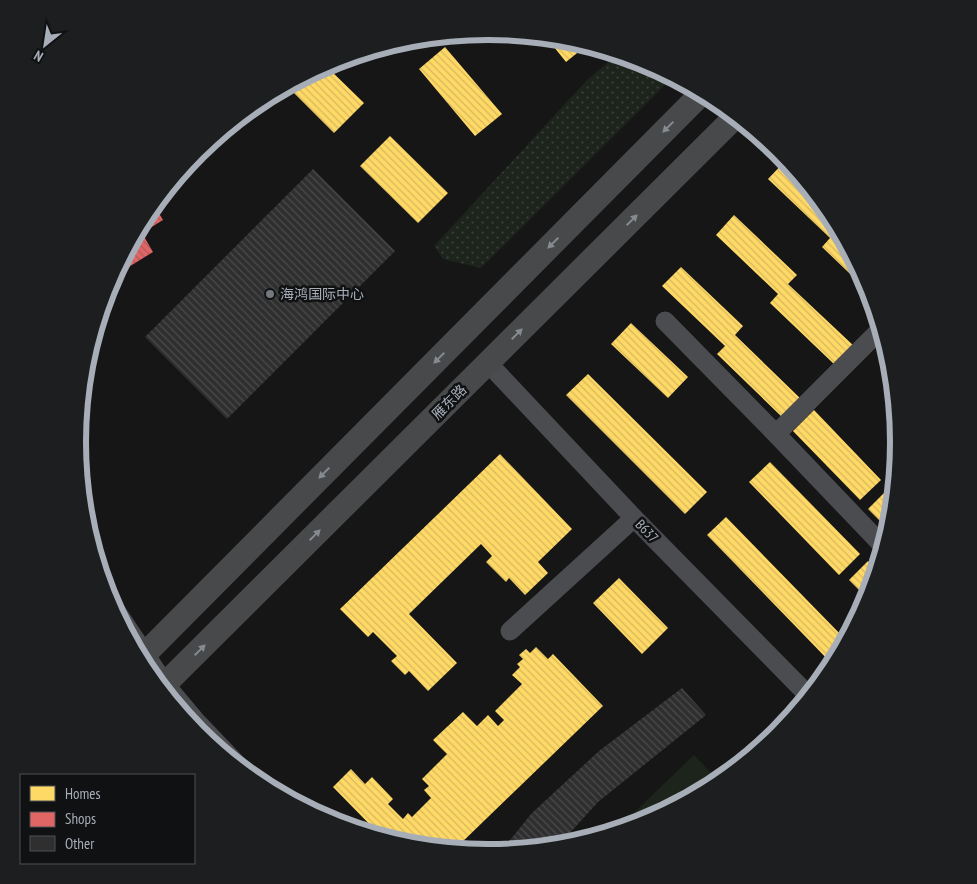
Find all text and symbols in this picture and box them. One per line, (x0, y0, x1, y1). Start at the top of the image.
north arrow (20, 20, 70, 70)
text: N (31, 47, 46, 66)
one-way arrow (662, 121, 674, 133)
one-way arrow (626, 214, 638, 226)
one-way arrow (547, 236, 559, 248)
place label: 海鸿国际中心 (280, 285, 364, 303)
marker: 海鸿国际中心 (264, 288, 276, 300)
one-way arrow (511, 329, 523, 341)
one-way arrow (433, 352, 445, 364)
street label: 雁东路 (428, 381, 470, 423)
one-way arrow (319, 467, 331, 479)
street label: B637 (632, 516, 662, 546)
one-way arrow (309, 529, 321, 541)
one-way arrow (193, 644, 205, 656)
legend (20, 774, 195, 864)
text: Homes (65, 784, 101, 803)
text: Shops (65, 809, 96, 828)
text: Other (65, 834, 95, 853)

